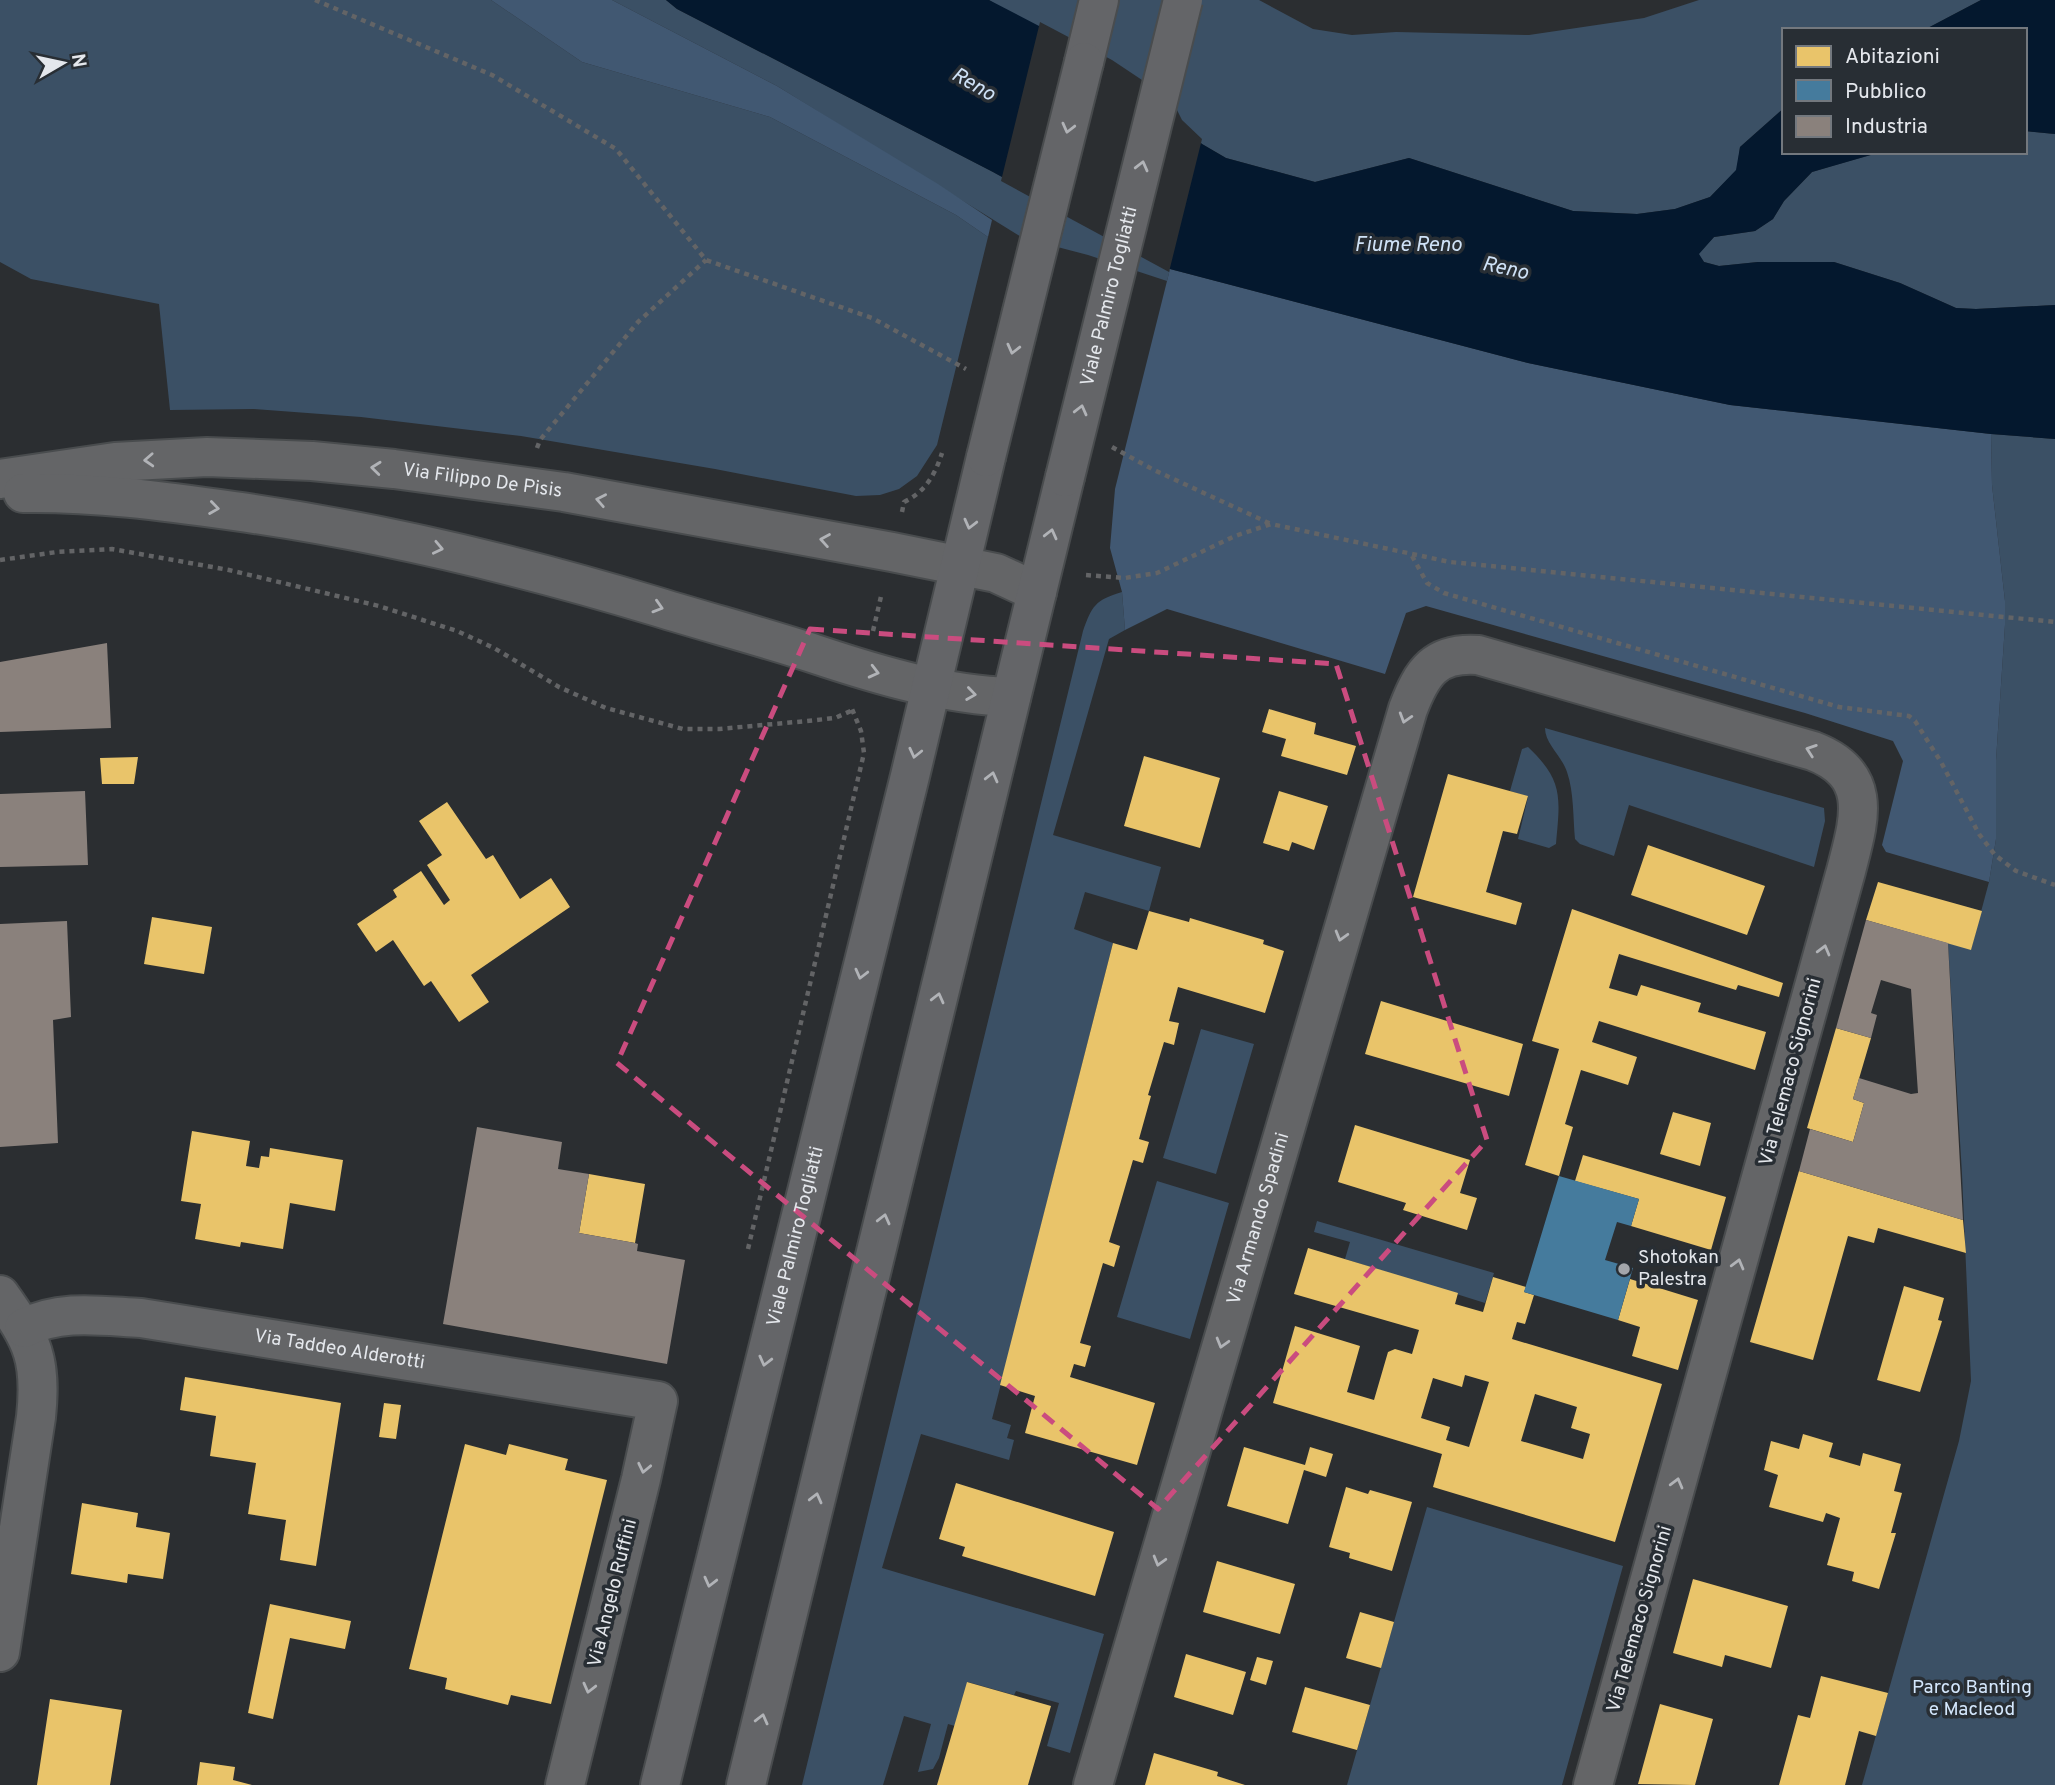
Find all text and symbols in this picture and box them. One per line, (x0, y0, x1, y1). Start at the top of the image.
north arrow (28, 28, 98, 98)
legend (1782, 28, 2027, 154)
text: Abitazioni (1845, 44, 1940, 71)
text: N (65, 52, 91, 69)
water label: Reno (946, 62, 1001, 109)
text: Pubblico (1845, 79, 1927, 106)
text: Industria (1845, 114, 1928, 141)
one-way arrow (1062, 122, 1076, 134)
one-way arrow (1134, 160, 1148, 172)
street label: Viale Palmiro Togliatti (1076, 204, 1143, 389)
water label: Fiume Reno (1354, 232, 1463, 259)
water label: Reno (1479, 251, 1531, 287)
one-way arrow (1007, 343, 1021, 355)
one-way arrow (1073, 404, 1088, 416)
one-way arrow (143, 452, 154, 467)
street label: Via Filippo De Pisis (401, 458, 564, 504)
one-way arrow (370, 460, 382, 475)
one-way arrow (595, 493, 607, 508)
one-way arrow (209, 500, 220, 515)
one-way arrow (964, 518, 978, 530)
one-way arrow (1043, 529, 1057, 541)
one-way arrow (819, 533, 831, 548)
one-way arrow (432, 540, 444, 555)
one-way arrow (652, 599, 664, 614)
one-way arrow (868, 664, 880, 678)
one-way arrow (965, 687, 977, 702)
one-way arrow (1399, 712, 1414, 724)
one-way arrow (1806, 744, 1818, 758)
one-way arrow (909, 747, 924, 759)
one-way arrow (984, 771, 998, 783)
one-way arrow (1335, 930, 1350, 942)
one-way arrow (1816, 944, 1831, 956)
one-way arrow (855, 968, 869, 980)
street label: Via Telemaco Signorini (1754, 976, 1828, 1168)
one-way arrow (930, 992, 944, 1004)
street label: Via Armando Spadini (1222, 1130, 1295, 1308)
street label: Viale Palmiro Togliatti (762, 1144, 830, 1329)
one-way arrow (876, 1213, 890, 1225)
place label: Shotokan Palestra (1638, 1246, 1719, 1292)
one-way arrow (1730, 1258, 1744, 1270)
marker: Shotokan Palestra (1616, 1261, 1632, 1277)
street label: Via Taddeo Alderotti (253, 1324, 426, 1375)
one-way arrow (1216, 1336, 1231, 1348)
one-way arrow (759, 1355, 773, 1367)
one-way arrow (637, 1462, 652, 1474)
one-way arrow (1669, 1477, 1684, 1489)
one-way arrow (808, 1492, 822, 1504)
street label: Via Angelo Ruffini (583, 1516, 643, 1670)
street label: Via Telemaco Signorini (1602, 1523, 1678, 1715)
one-way arrow (1152, 1555, 1167, 1567)
one-way arrow (704, 1576, 718, 1588)
park label: Parco Banting e Macleod (1912, 1676, 2032, 1722)
one-way arrow (583, 1682, 597, 1694)
one-way arrow (754, 1713, 768, 1725)

